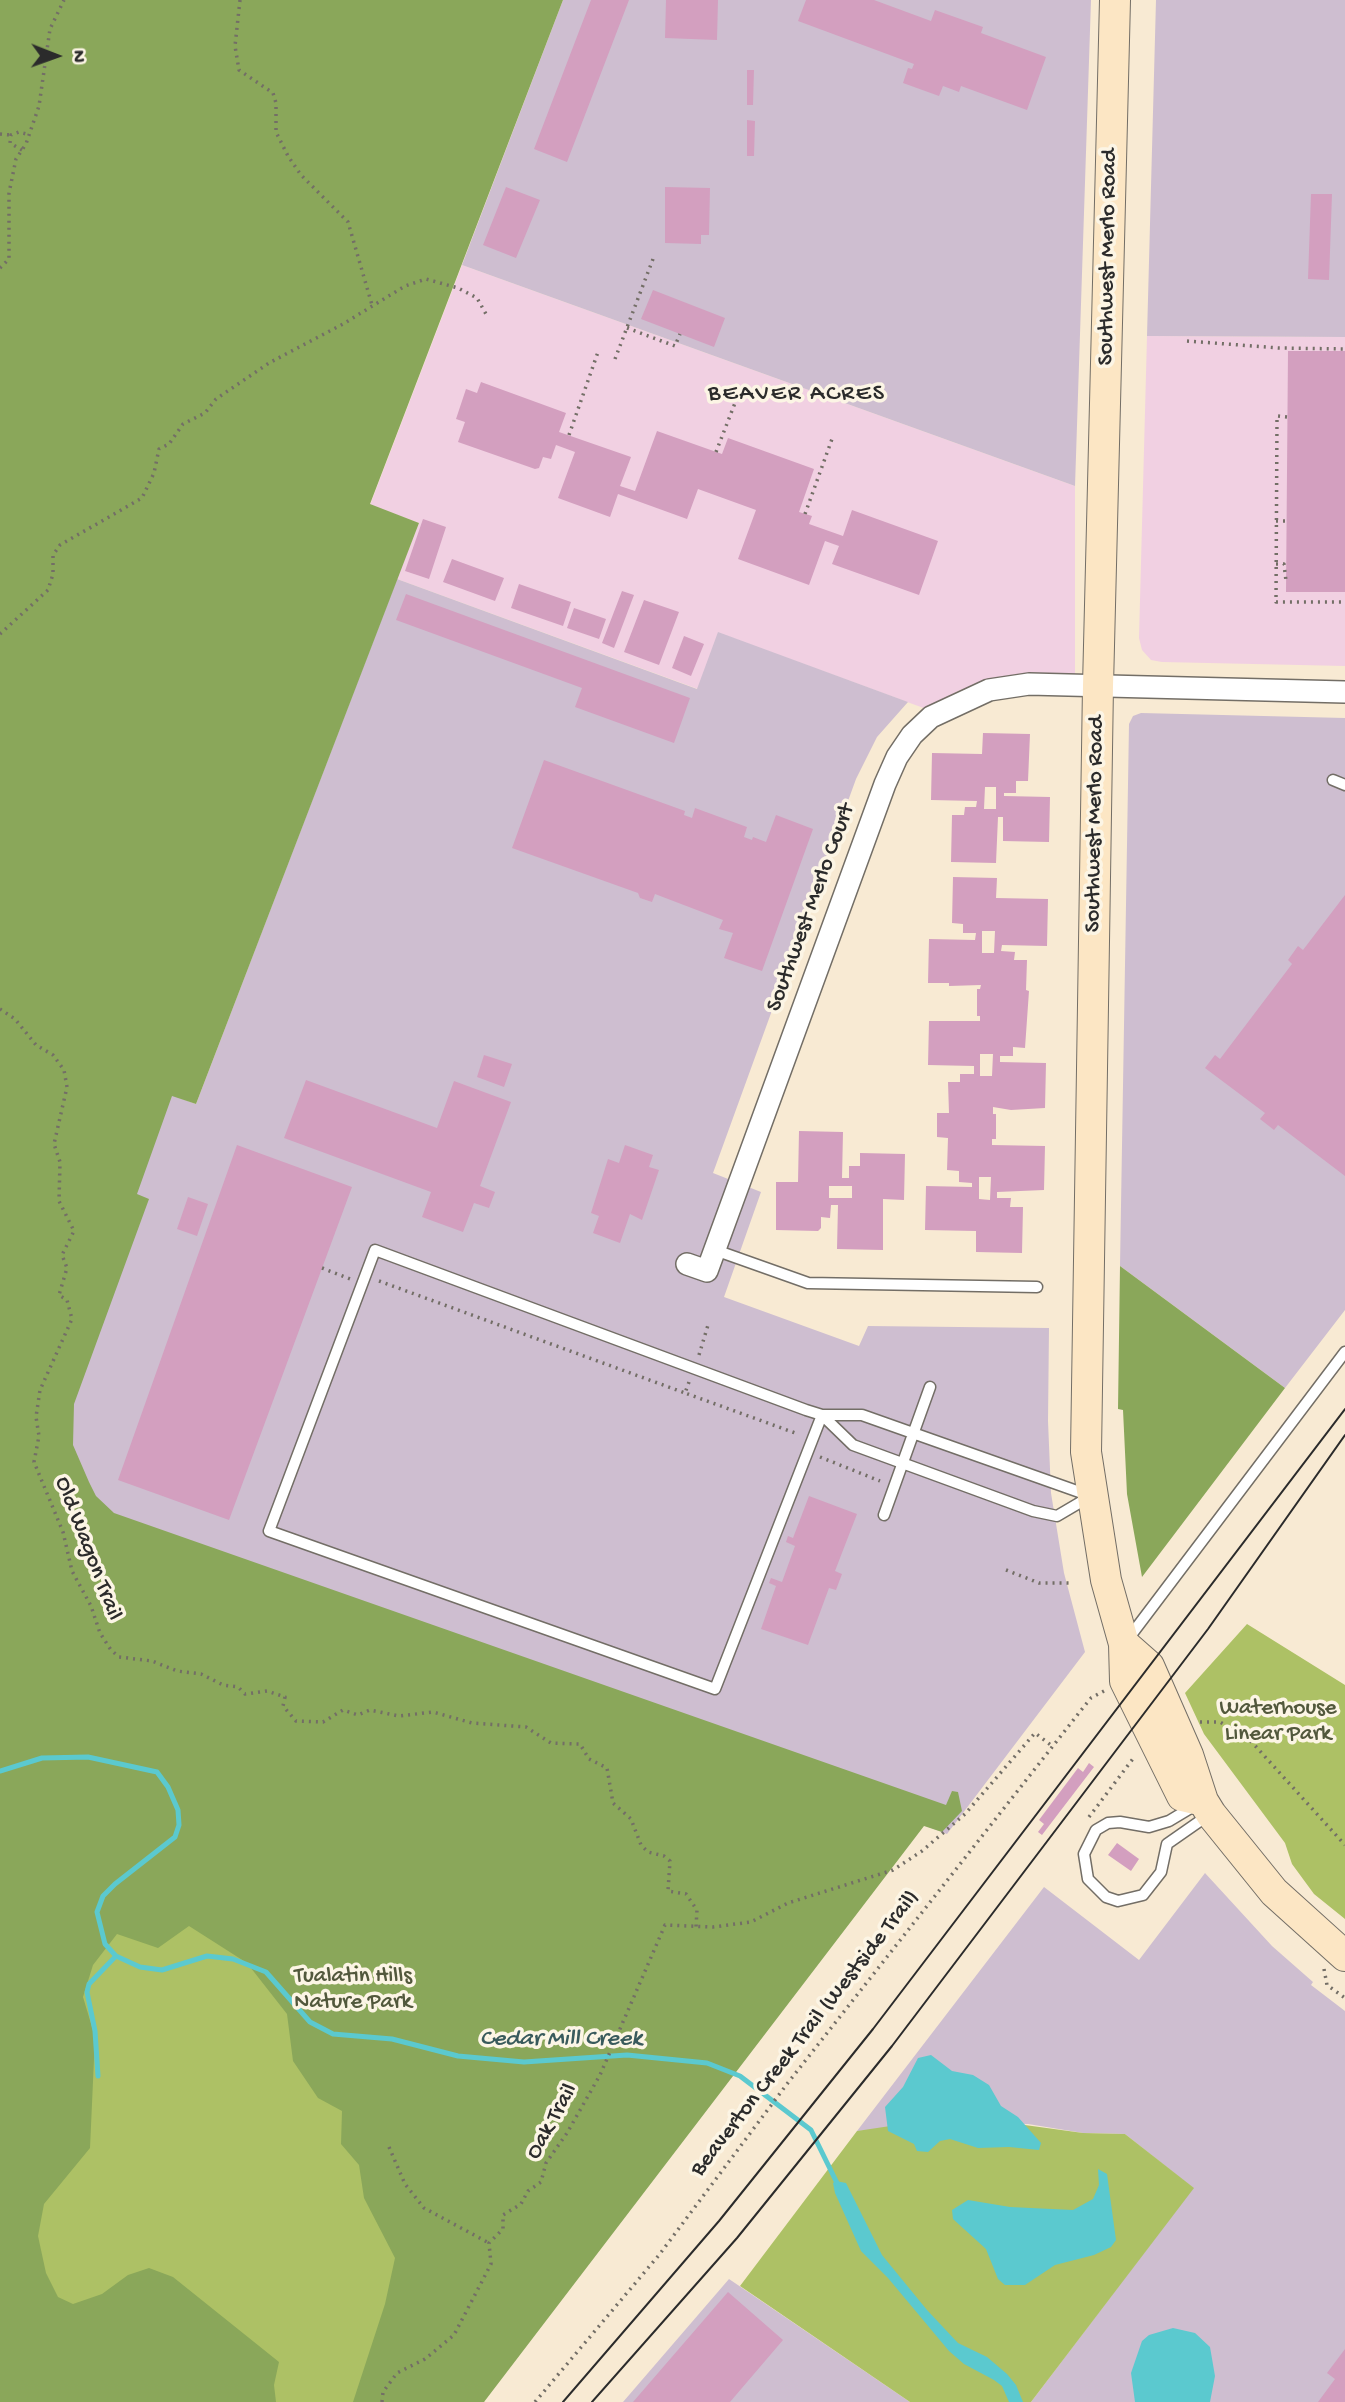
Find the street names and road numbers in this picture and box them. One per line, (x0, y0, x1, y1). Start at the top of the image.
street label: Southwest Merlo Road (1093, 148, 1125, 366)
street label: Southwest Merlo Road (1080, 715, 1112, 933)
street label: Southwest Merlo Court (762, 800, 862, 1016)
street label: Old Wagon Trail (47, 1473, 127, 1625)
street label: Beaverton Creek Trail (Westside Trail) (686, 1885, 926, 2183)
street label: Oak Trail (521, 2079, 585, 2165)

